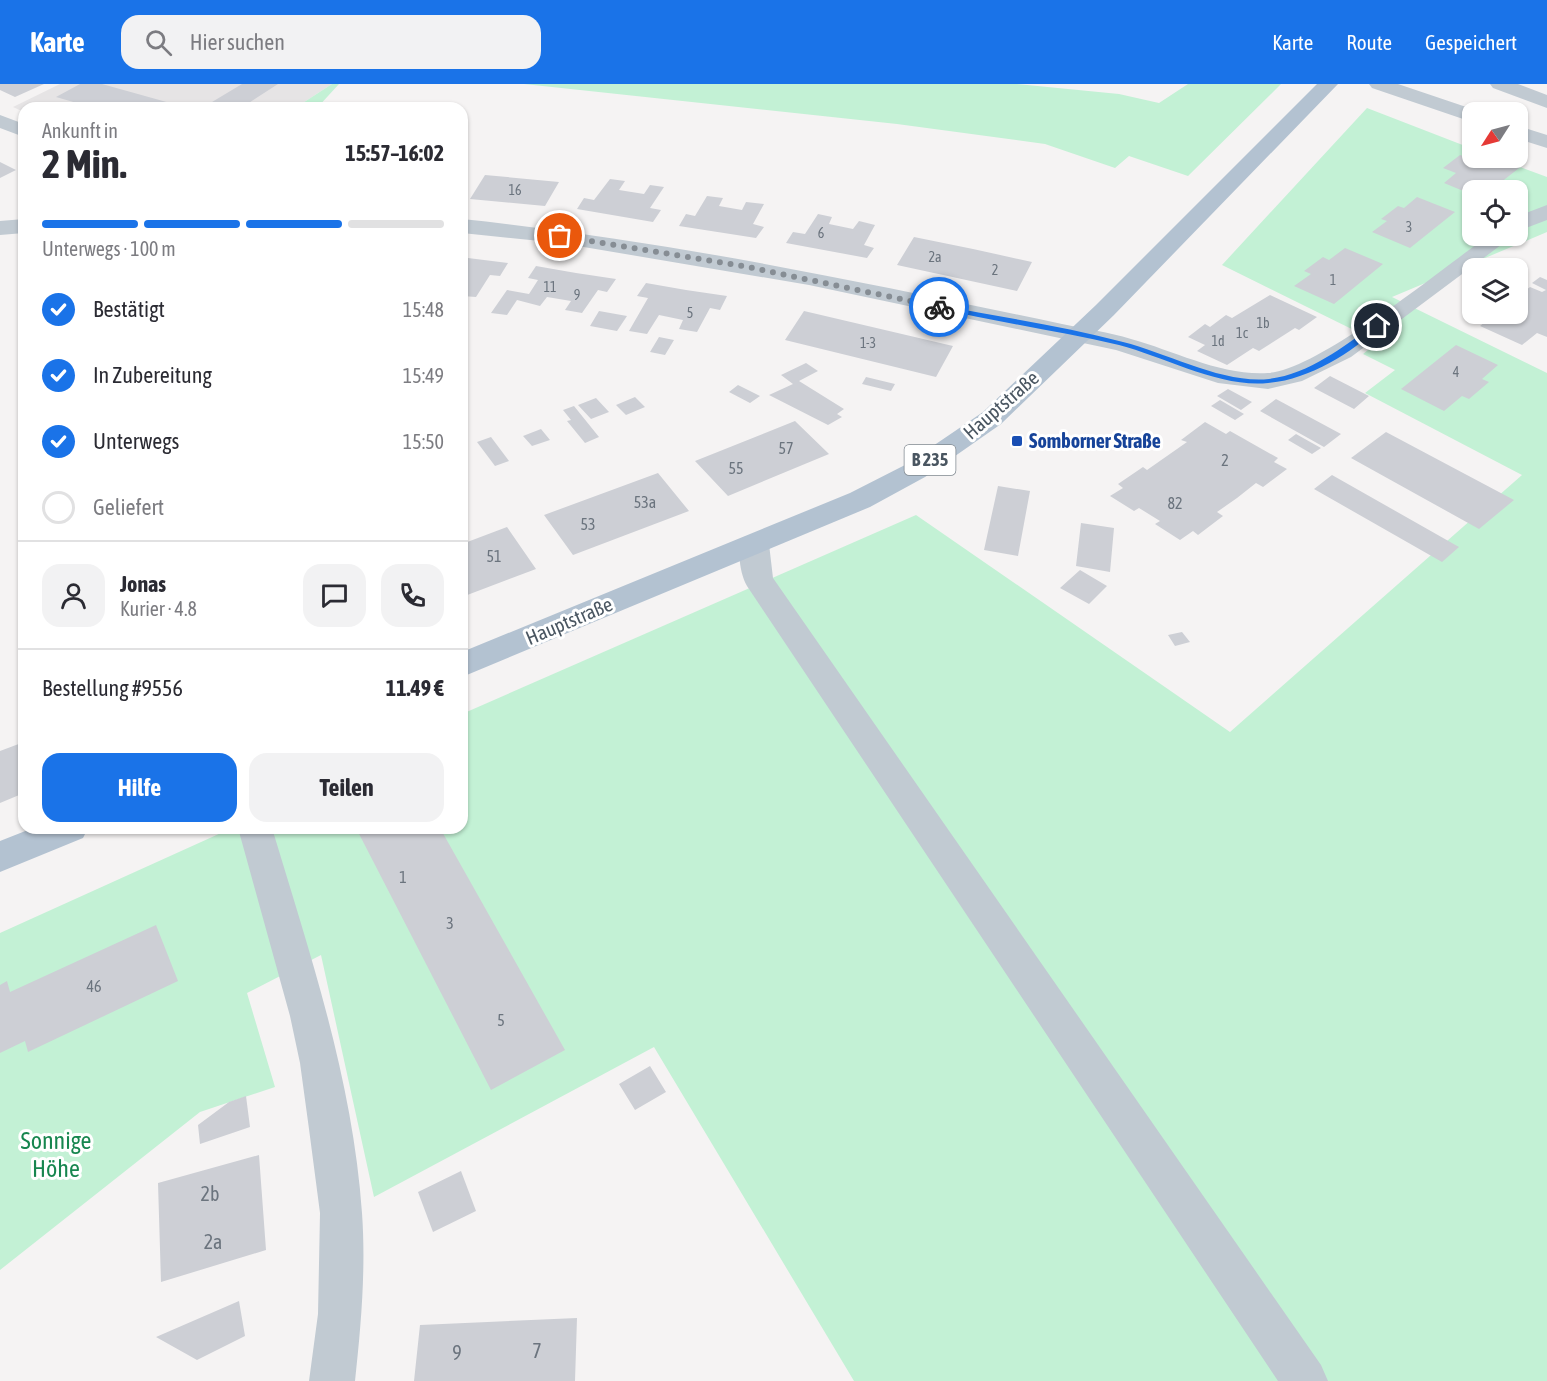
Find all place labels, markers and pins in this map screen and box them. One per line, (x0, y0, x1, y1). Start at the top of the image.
pin (534, 210, 585, 261)
pin (1351, 300, 1402, 351)
place label: Somborner Straße (1029, 429, 1161, 452)
marker: Somborner Straße (1010, 434, 1024, 448)

